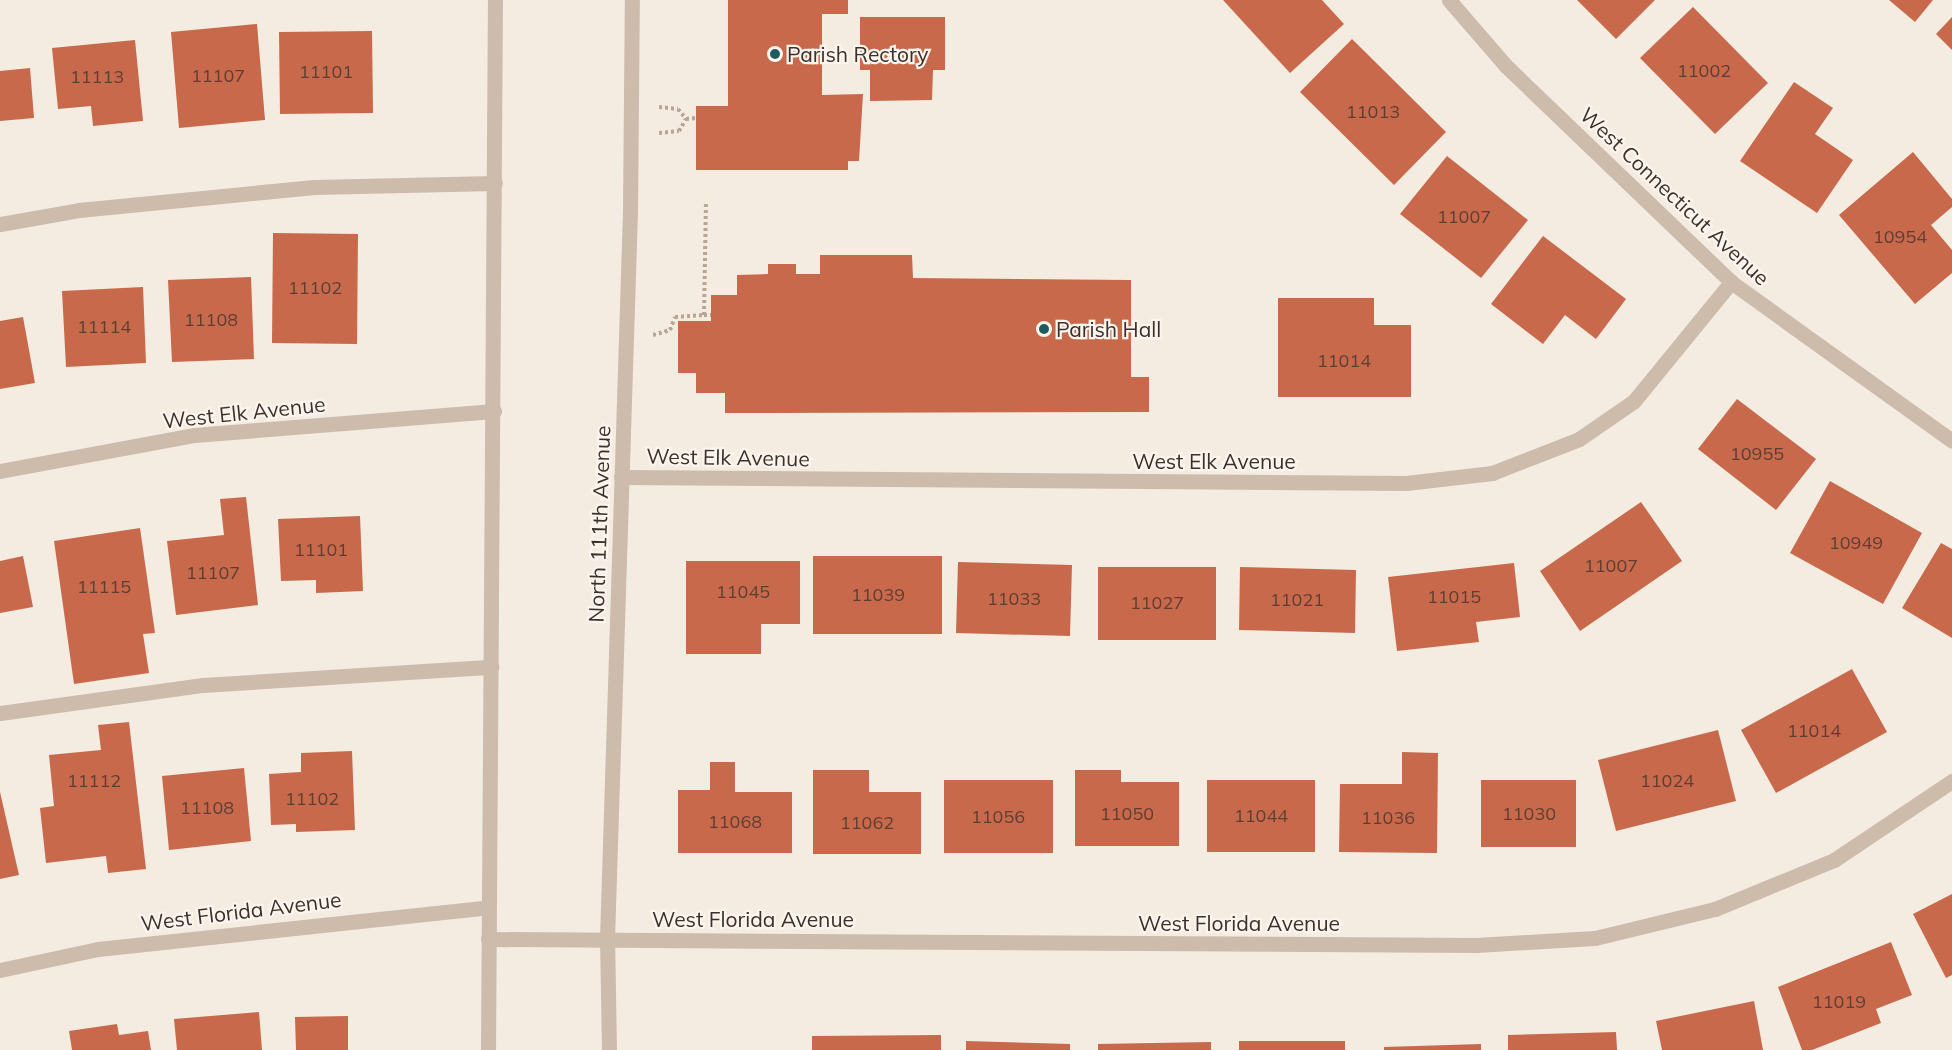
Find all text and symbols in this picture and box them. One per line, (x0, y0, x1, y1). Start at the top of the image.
place label: Parish Rectory (787, 41, 928, 67)
marker: Parish Rectory (768, 47, 782, 61)
house number: 11002 (1677, 60, 1731, 82)
house number: 11101 (299, 61, 353, 83)
house number: 11107 (191, 65, 245, 87)
house number: 11113 (70, 66, 124, 88)
house number: 11013 (1346, 101, 1400, 123)
street label: West Connecticut Avenue (1575, 102, 1775, 290)
house number: 11007 (1437, 206, 1491, 228)
house number: 10954 (1873, 226, 1927, 248)
house number: 11102 (288, 277, 342, 299)
house number: 11108 (184, 309, 238, 331)
house number: 11114 (77, 316, 131, 338)
place label: Parish Hall (1056, 316, 1161, 342)
marker: Parish Hall (1037, 322, 1051, 336)
house number: 11014 (1317, 350, 1371, 372)
street label: West Elk Avenue (161, 391, 327, 433)
street label: North 111th Avenue (583, 425, 615, 623)
street label: West Elk Avenue (646, 443, 810, 471)
house number: 10955 (1730, 443, 1784, 465)
street label: West Elk Avenue (1132, 448, 1296, 474)
house number: 10949 (1829, 532, 1883, 554)
house number: 11101 (294, 539, 348, 561)
house number: 11007 (1584, 555, 1638, 577)
house number: 11107 (186, 562, 240, 584)
house number: 11115 (77, 576, 131, 598)
house number: 11045 (716, 581, 770, 603)
house number: 11039 (851, 584, 905, 606)
house number: 11015 (1427, 586, 1481, 608)
house number: 11033 (987, 588, 1041, 610)
house number: 11021 (1270, 589, 1324, 611)
house number: 11027 (1130, 592, 1184, 614)
house number: 11014 (1787, 720, 1841, 742)
house number: 11112 (67, 770, 121, 792)
house number: 11024 (1640, 770, 1694, 792)
house number: 11102 (285, 788, 339, 810)
house number: 11108 (180, 797, 234, 819)
house number: 11050 (1100, 803, 1154, 825)
house number: 11030 (1502, 803, 1556, 825)
house number: 11044 (1234, 805, 1288, 827)
house number: 11056 (971, 806, 1025, 828)
house number: 11036 (1361, 807, 1415, 829)
house number: 11068 (708, 811, 762, 833)
house number: 11062 (840, 812, 894, 834)
street label: West Florida Avenue (139, 886, 343, 936)
street label: West Florida Avenue (652, 906, 854, 932)
street label: West Florida Avenue (1138, 910, 1340, 936)
house number: 11019 (1812, 991, 1866, 1013)

